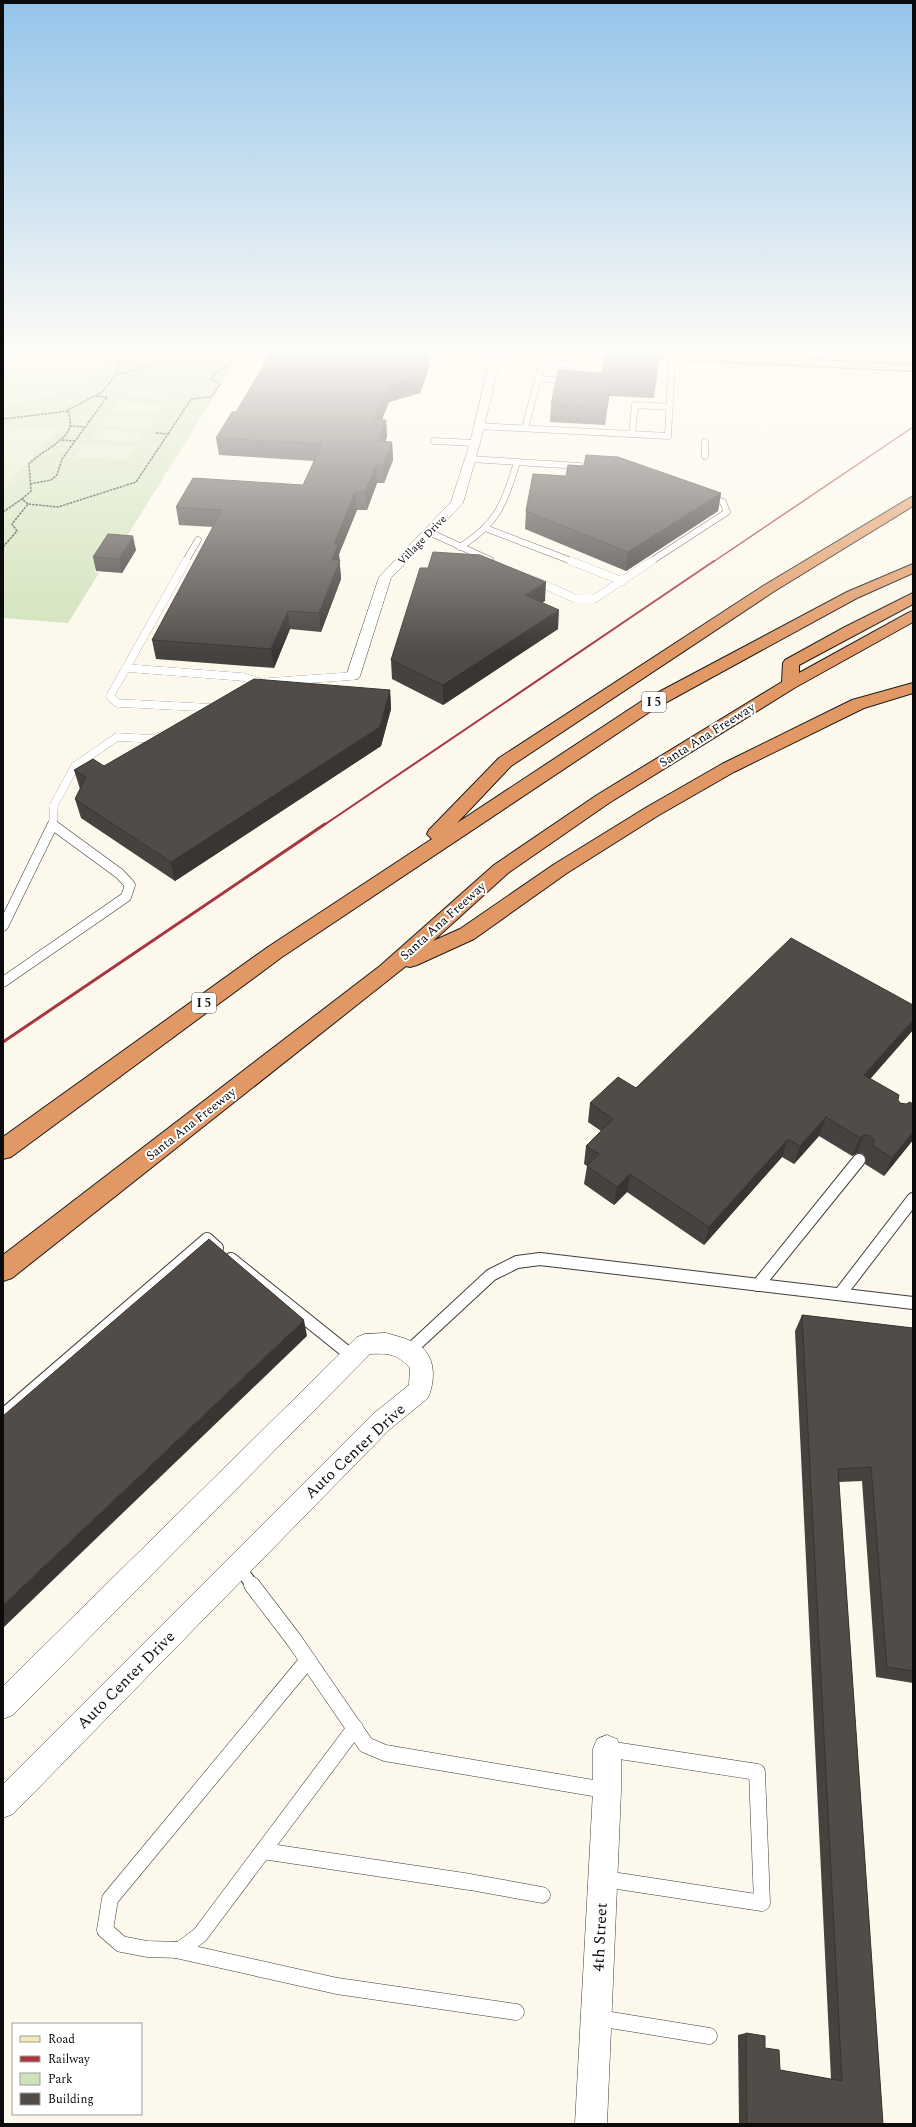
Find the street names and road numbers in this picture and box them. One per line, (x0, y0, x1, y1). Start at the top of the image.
street label: Village Drive (394, 511, 450, 569)
road number: I 5 (642, 692, 666, 712)
street label: Santa Ana Freeway (655, 697, 760, 773)
street label: Santa Ana Freeway (396, 876, 491, 965)
road number: I 5 (192, 993, 216, 1013)
street label: Santa Ana Freeway (142, 1082, 241, 1166)
street label: Auto Center Drive (299, 1398, 411, 1504)
street label: Auto Center Drive (71, 1625, 181, 1735)
street label: 4th Street (586, 1902, 614, 1972)

